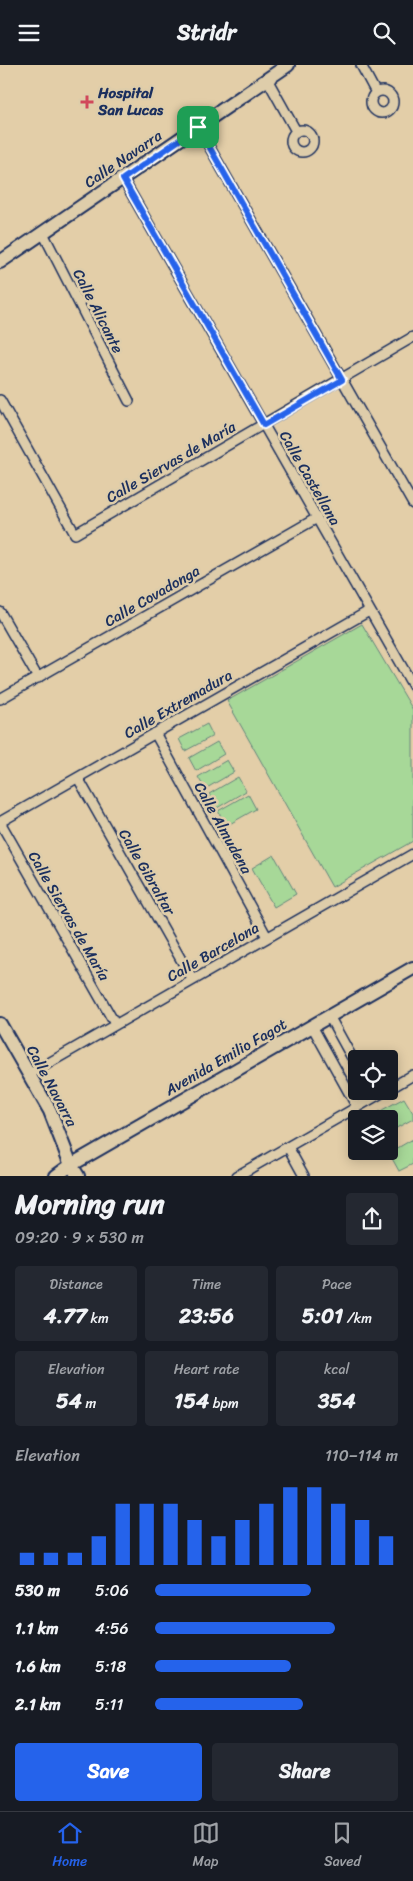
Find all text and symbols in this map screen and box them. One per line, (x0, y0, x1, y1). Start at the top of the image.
text: Stridr (177, 13, 236, 52)
icon: menu (15, 19, 43, 47)
icon: search (370, 19, 398, 47)
place label: Hospital San Lucas (97, 80, 164, 123)
marker: Hospital San Lucas (80, 95, 94, 109)
pin (177, 106, 219, 148)
icon: arrive (184, 113, 212, 141)
street label: Calle Navarra (79, 123, 168, 195)
street label: Calle Alicante (65, 264, 131, 358)
street label: Calle Siervas de María (101, 414, 241, 510)
street label: Calle Castellana (272, 426, 348, 531)
street label: Calle Covadonga (99, 558, 205, 634)
street label: Calle Extremadura (119, 662, 238, 746)
street label: Calle Almudena (187, 777, 259, 879)
street label: Calle Gibraltar (112, 824, 183, 921)
street label: Calle Siervas de María (21, 846, 117, 986)
street label: Calle Barcelona (162, 915, 265, 989)
street label: Avenida Emilio Fagot (159, 1011, 292, 1103)
street label: Calle Navarra (20, 1040, 85, 1132)
map controls (348, 1050, 398, 1160)
button: locate (348, 1050, 398, 1100)
button: layers (348, 1110, 398, 1160)
text: Morning run (15, 1179, 165, 1228)
button: share (346, 1193, 398, 1245)
text: 09:20 · 9 × 530 m (15, 1223, 144, 1252)
text: Distance (50, 1272, 103, 1297)
text: Time (192, 1272, 221, 1297)
text: Pace (322, 1272, 352, 1297)
text: 4.77 (44, 1297, 87, 1335)
text: 23:56 (179, 1297, 234, 1335)
text: 5:01 (302, 1297, 343, 1335)
text: km (87, 1306, 109, 1331)
text: /km (343, 1306, 372, 1331)
text: Elevation (48, 1357, 105, 1382)
text: Heart rate (174, 1357, 239, 1382)
text: kcal (324, 1357, 350, 1382)
text: 54 (56, 1382, 82, 1420)
text: 154 (174, 1382, 209, 1420)
text: 354 (318, 1382, 356, 1420)
text: m (82, 1391, 96, 1416)
text: bpm (209, 1391, 239, 1416)
text: Elevation (15, 1441, 80, 1470)
text: 110–114 m (325, 1441, 398, 1470)
text: 530 m (15, 1576, 60, 1605)
text: 5:06 (95, 1576, 129, 1605)
text: 1.1 km (15, 1614, 59, 1643)
text: 4:56 (95, 1614, 129, 1643)
text: 1.6 km (15, 1652, 61, 1681)
text: 5:18 (95, 1652, 126, 1681)
text: 2.1 km (15, 1690, 61, 1719)
text: 5:11 (95, 1690, 123, 1719)
button: Save (15, 1743, 202, 1801)
button: Share (212, 1743, 398, 1801)
tab: Home (52, 1819, 87, 1874)
tab: Map (192, 1819, 220, 1874)
tab: Saved (324, 1819, 361, 1874)

